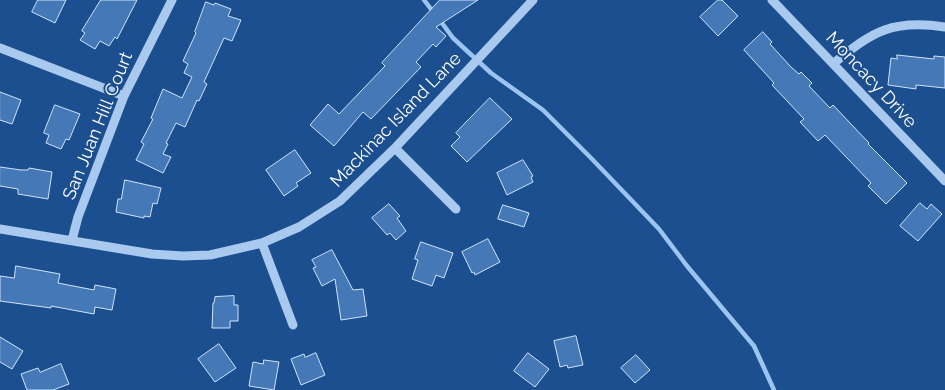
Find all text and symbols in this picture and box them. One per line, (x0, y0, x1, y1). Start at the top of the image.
street label: Moncacy Drive (821, 27, 921, 133)
street label: Mackinac Island Lane (326, 48, 466, 192)
street label: San Juan Hill Court (58, 49, 138, 203)

